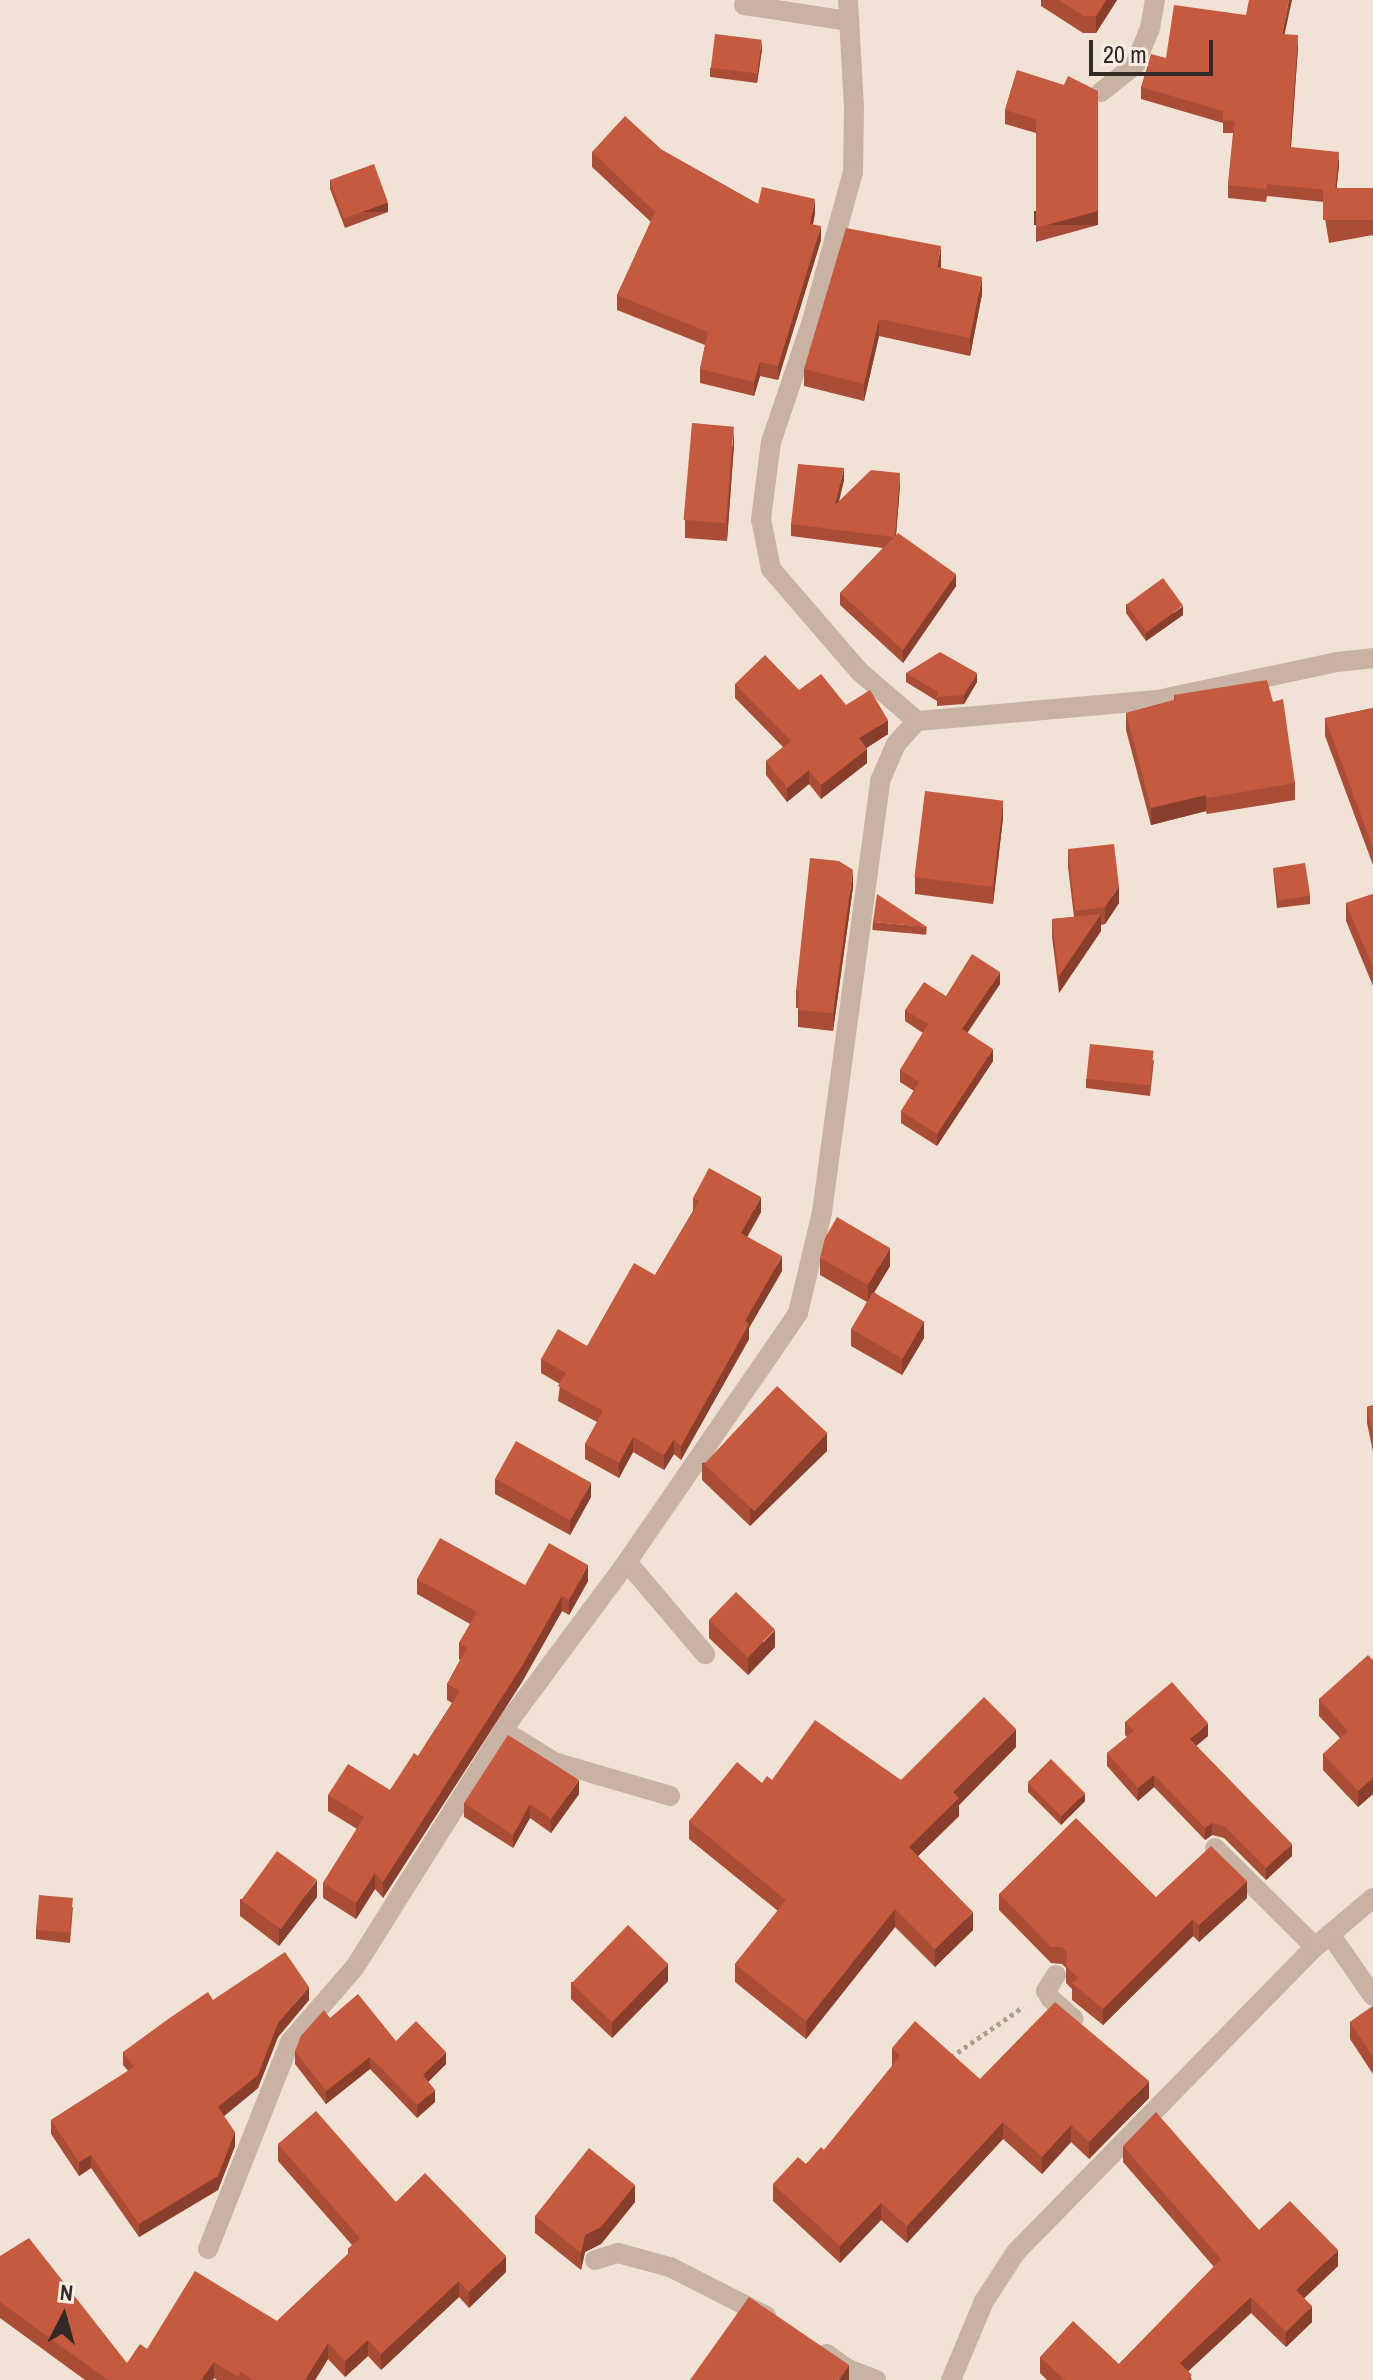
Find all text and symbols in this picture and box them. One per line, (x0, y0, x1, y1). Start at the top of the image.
scale bar (1093, 24, 1217, 74)
text: 20 m (1103, 38, 1147, 70)
north arrow (24, 2276, 104, 2356)
text: N (58, 2277, 75, 2308)

